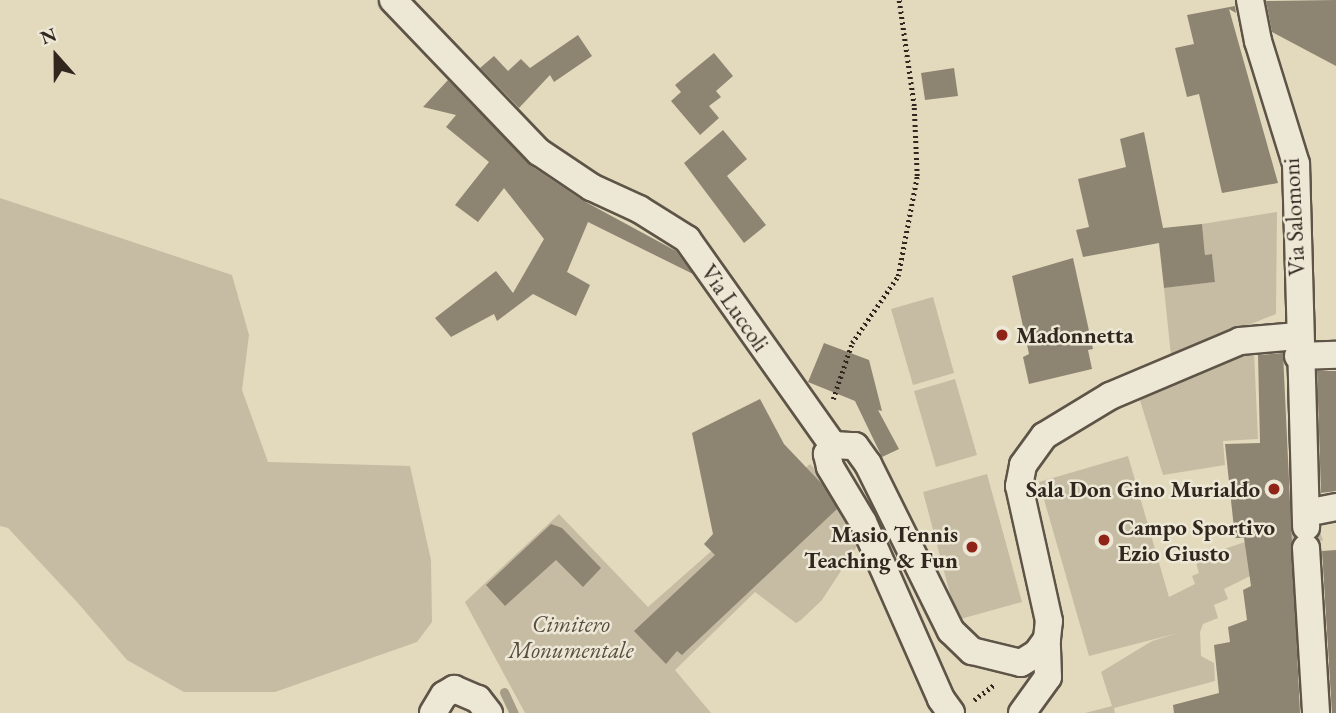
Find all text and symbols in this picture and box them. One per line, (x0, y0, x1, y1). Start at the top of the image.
north arrow (21, 21, 91, 91)
text: N (37, 22, 60, 50)
street label: Via Salomoni (1277, 157, 1311, 277)
street label: Via Luccoli (695, 259, 775, 357)
place label: Madonnetta (1016, 321, 1134, 349)
marker: Madonnetta (994, 327, 1010, 343)
place label: Sala Don Gino Murialdo (1026, 475, 1260, 503)
marker: Sala Don Gino Murialdo (1266, 481, 1282, 497)
place label: Campo Sportivo Ezio Giusto (1118, 513, 1275, 567)
place label: Masio Tennis Teaching & Fun (804, 520, 958, 574)
marker: Campo Sportivo Ezio Giusto (1096, 532, 1112, 548)
marker: Masio Tennis Teaching & Fun (964, 539, 980, 555)
park label: Cimitero Monumentale (508, 610, 634, 664)

